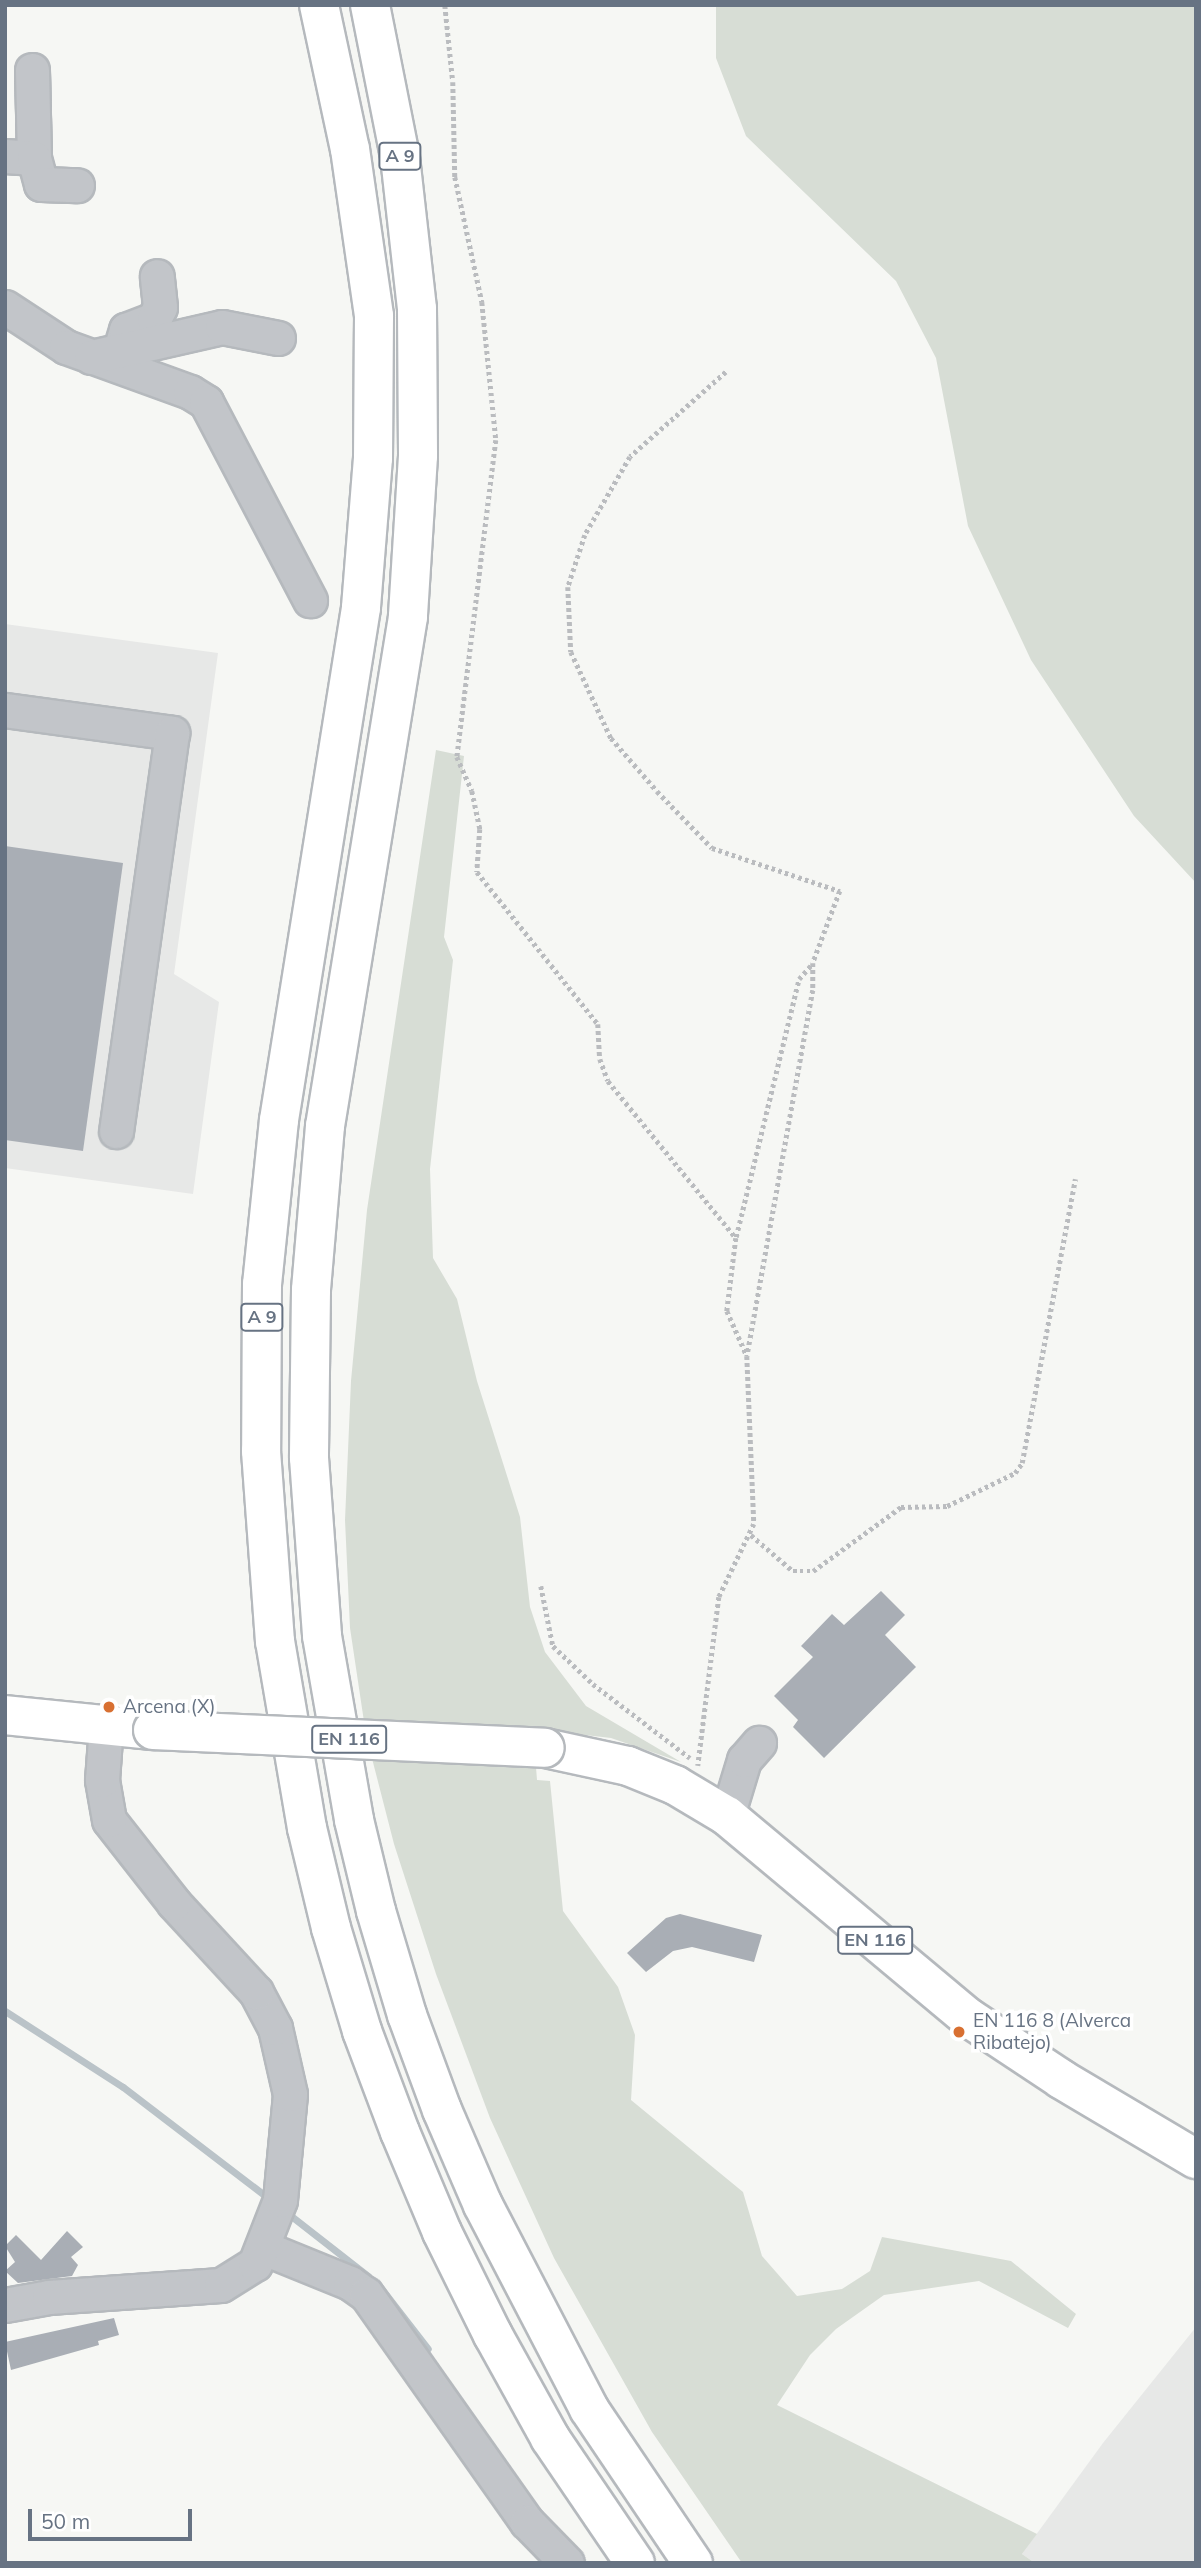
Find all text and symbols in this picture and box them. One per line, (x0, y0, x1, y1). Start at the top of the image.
road number: A 9 (377, 141, 423, 170)
road number: A 9 (239, 1302, 285, 1332)
place label: Arcena (X) (123, 1696, 216, 1718)
marker: Arcena (X) (101, 1699, 117, 1715)
road number: EN 116 (310, 1724, 388, 1754)
road number: EN 116 (836, 1926, 914, 1954)
place label: EN 116 8 (Alverca Ribatejo) (973, 2010, 1131, 2054)
marker: EN 116 8 (Alverca Ribatejo) (951, 2024, 967, 2040)
scale bar (32, 2494, 196, 2538)
text: 50 m (41, 2508, 90, 2534)

